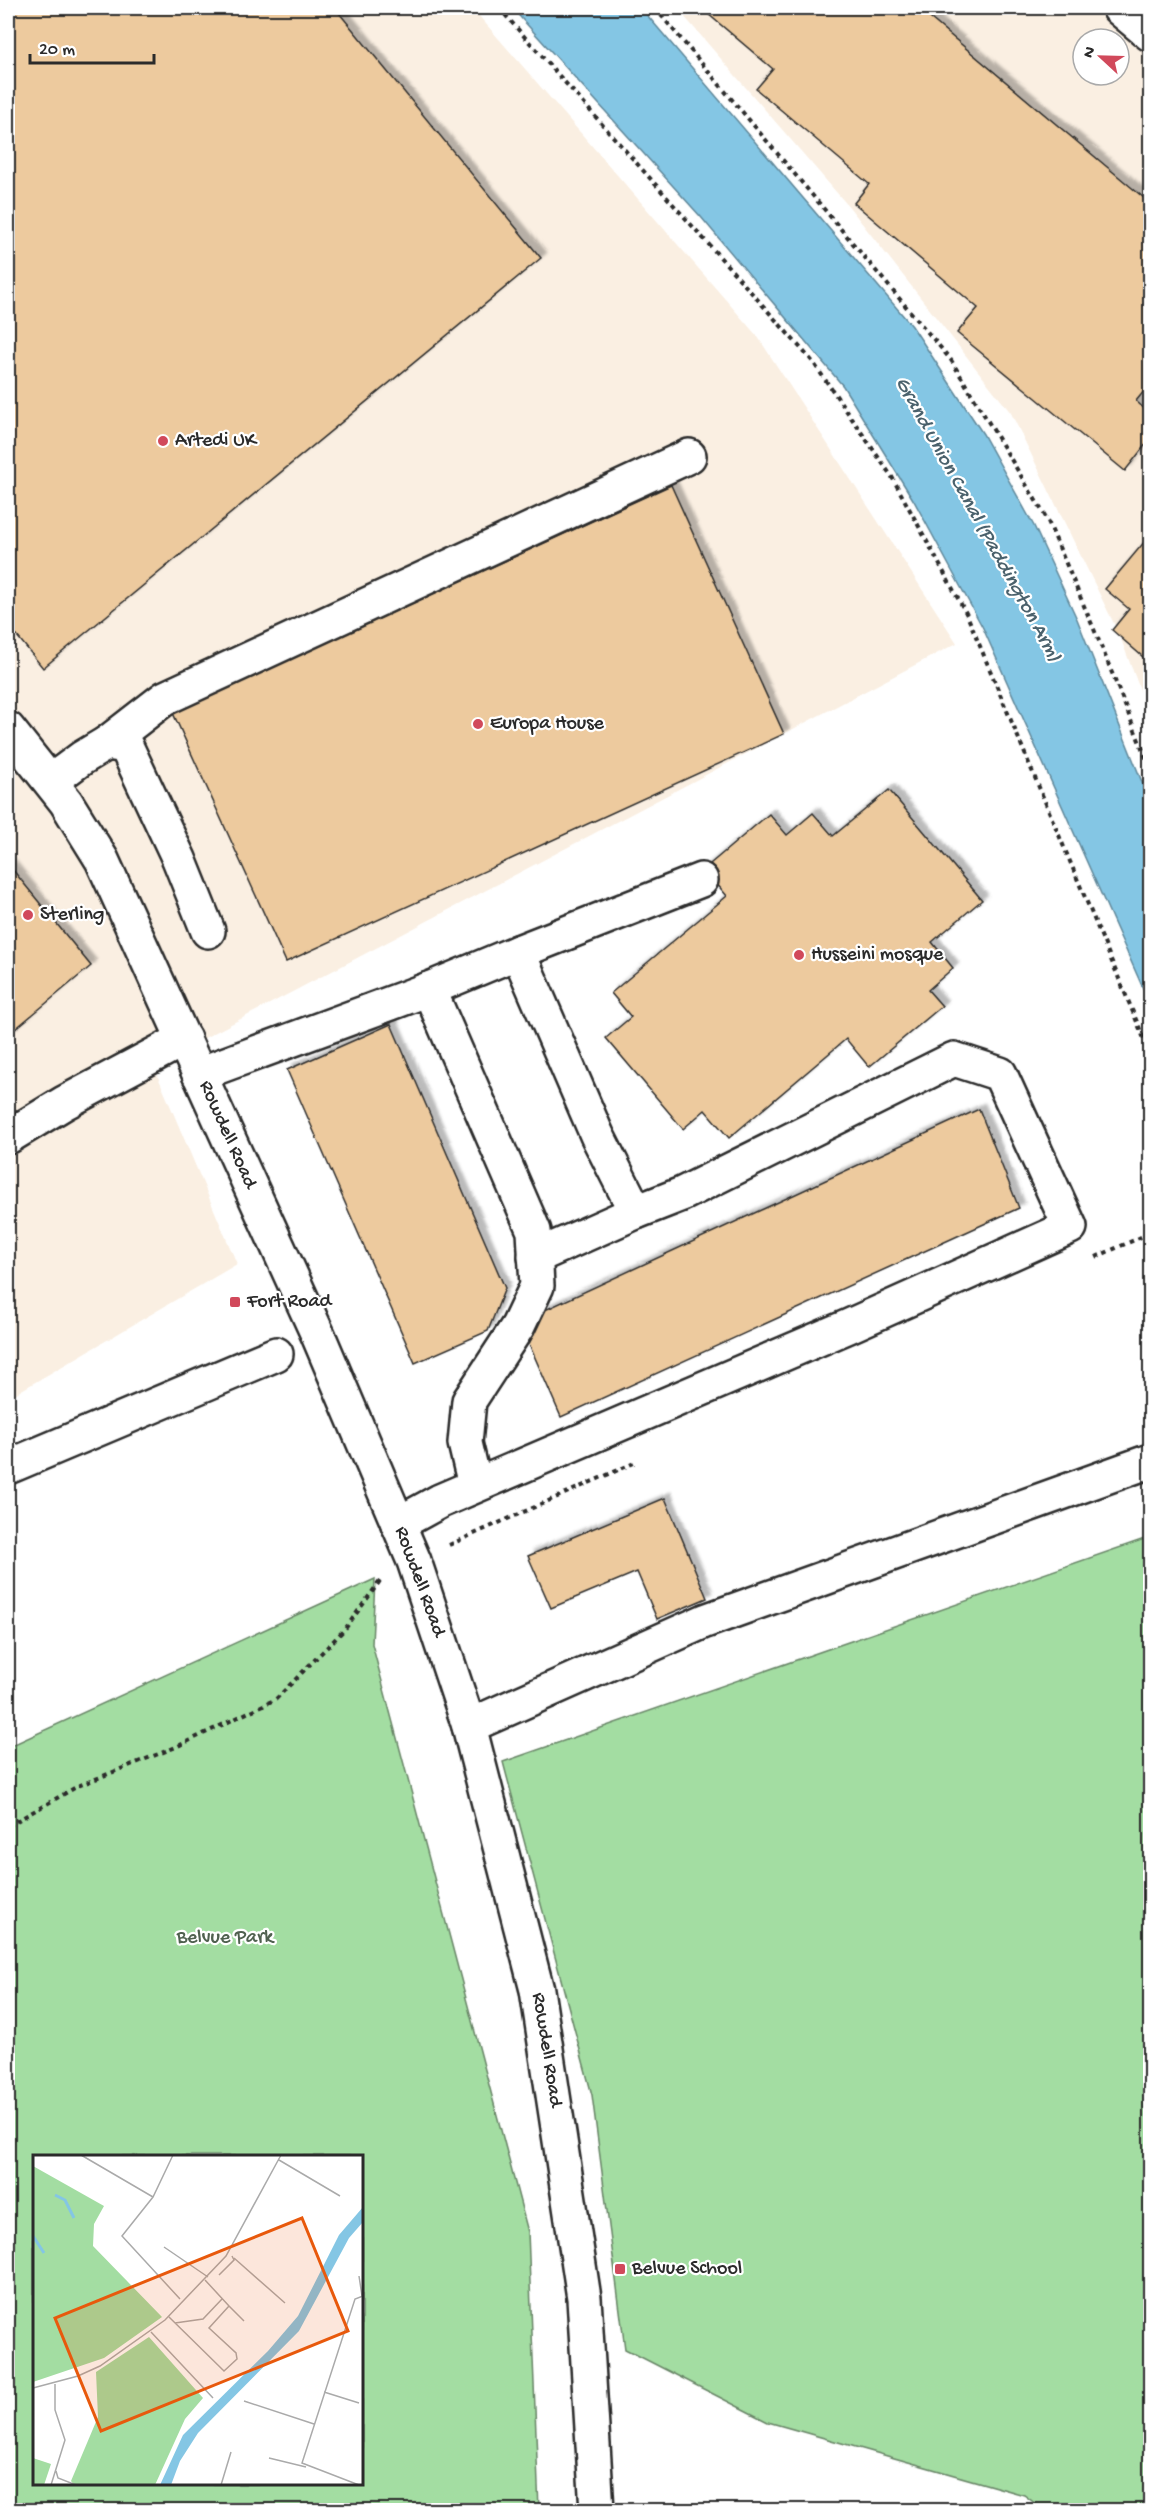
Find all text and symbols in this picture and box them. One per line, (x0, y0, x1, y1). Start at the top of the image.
scale bar (30, 27, 154, 65)
north arrow (1071, 27, 1131, 87)
text: 20 m (39, 40, 75, 61)
text: N (1080, 44, 1101, 61)
water label: Grand Union Canal (Paddington Arm) (888, 373, 1066, 667)
place label: Artedi UK (175, 430, 258, 453)
marker: Artedi UK (156, 434, 170, 448)
place label: Europa House (490, 713, 605, 736)
marker: Europa House (471, 717, 485, 731)
place label: Sterling (40, 904, 104, 927)
marker: Sterling (21, 908, 35, 922)
place label: Husseini mosque (811, 944, 944, 967)
marker: Husseini mosque (792, 948, 806, 962)
street label: Rowdell Road (193, 1078, 262, 1195)
place label: Fort Road (246, 1291, 334, 1314)
marker: Fort Road (228, 1295, 242, 1309)
street label: Rowdell Road (388, 1524, 450, 1642)
park label: Belvue Park (176, 1927, 275, 1950)
street label: Rowdell Road (526, 1991, 567, 2111)
inset map (33, 2155, 363, 2485)
place label: Belvue School (631, 2258, 742, 2281)
marker: Belvue School (613, 2262, 627, 2276)

